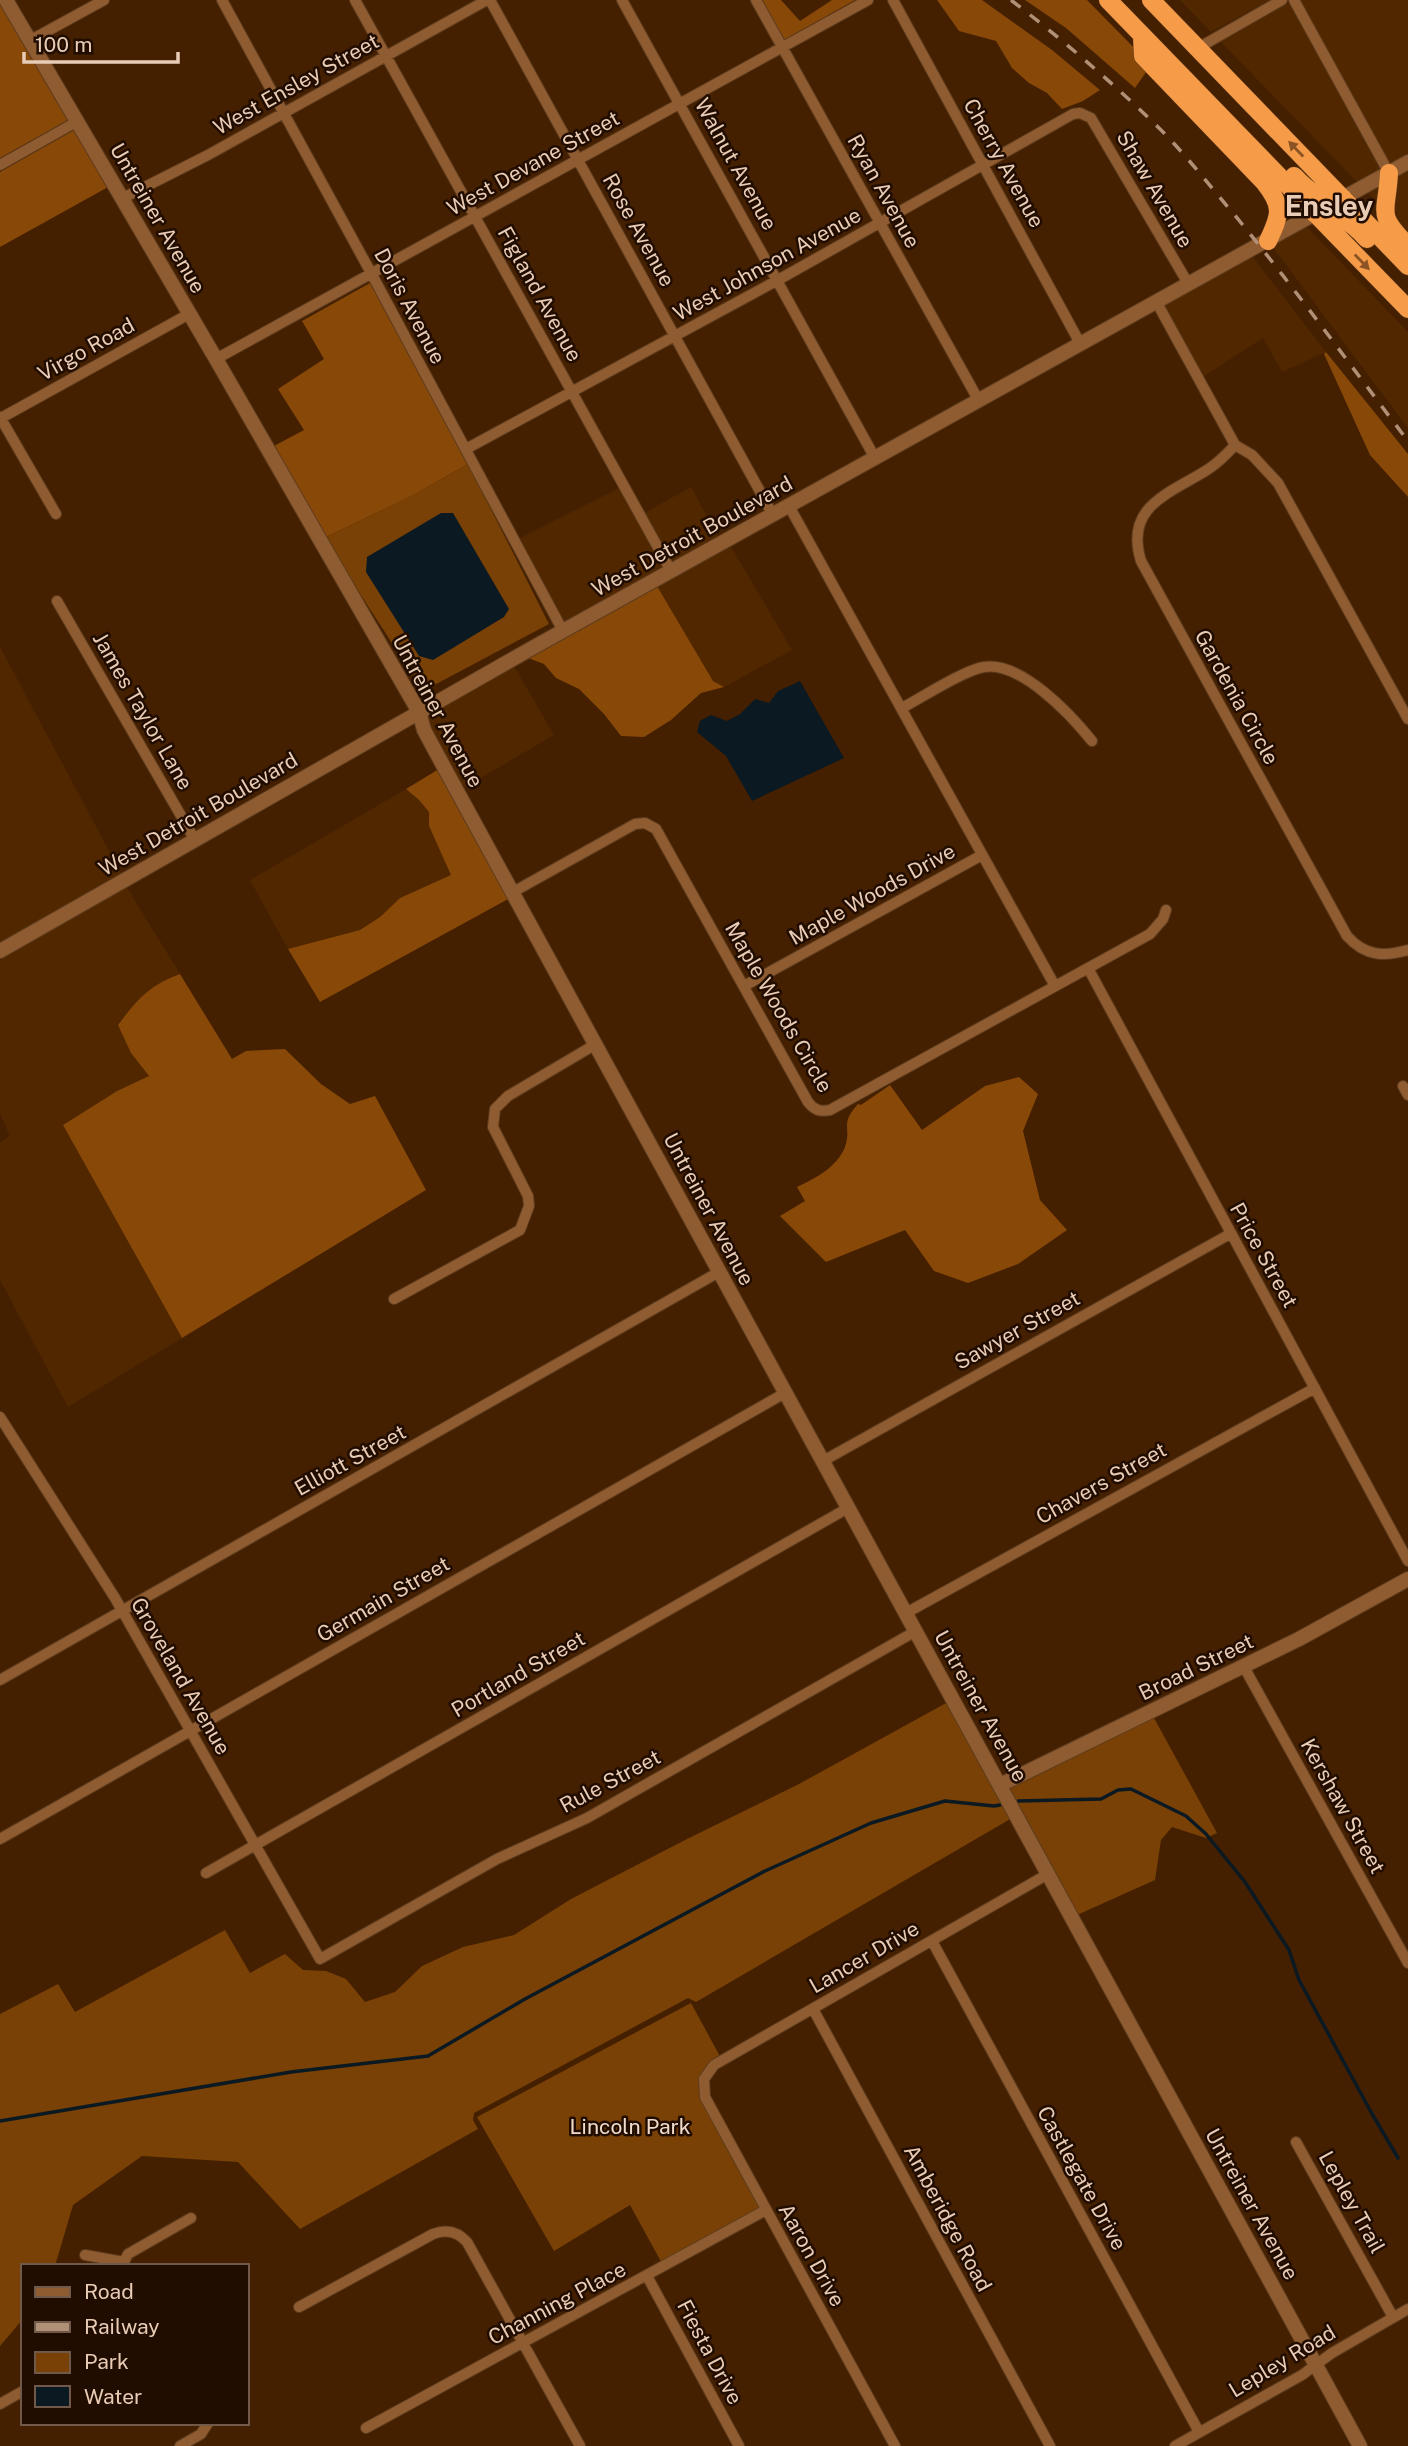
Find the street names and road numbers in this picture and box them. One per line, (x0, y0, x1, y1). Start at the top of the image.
street label: West Ensley Street (209, 28, 383, 140)
street label: Walnut Avenue (690, 94, 782, 234)
street label: Cherry Avenue (958, 94, 1050, 232)
street label: West Devane Street (442, 105, 624, 221)
street label: Shaw Avenue (1111, 126, 1199, 252)
street label: Ryan Avenue (842, 130, 926, 252)
street label: Untreiner Avenue (105, 138, 211, 298)
street label: Rose Avenue (598, 169, 680, 291)
street label: West Johnson Avenue (669, 202, 865, 326)
street label: Figland Avenue (493, 222, 587, 366)
street label: Doris Avenue (369, 244, 451, 368)
street label: Virgo Road (33, 312, 139, 386)
street label: West Detroit Boulevard (587, 470, 797, 602)
street label: Gardenia Circle (1190, 625, 1284, 769)
street label: James Taylor Lane (88, 628, 198, 794)
street label: Untreiner Avenue (387, 630, 489, 792)
street label: West Detroit Boulevard (94, 747, 302, 881)
street label: Maple Woods Drive (785, 838, 959, 950)
street label: Maple Woods Circle (720, 917, 838, 1097)
street label: Untreiner Avenue (658, 1128, 760, 1290)
street label: Price Street (1225, 1198, 1303, 1312)
street label: Sawyer Street (950, 1285, 1084, 1375)
street label: Elliott Street (290, 1419, 410, 1501)
street label: Chavers Street (1031, 1437, 1171, 1529)
street label: Germain Street (312, 1551, 454, 1647)
street label: Groveland Avenue (126, 1593, 236, 1759)
street label: Portland Street (447, 1626, 589, 1722)
street label: Untreiner Avenue (929, 1626, 1033, 1786)
street label: Broad Street (1135, 1628, 1257, 1706)
street label: Kershaw Street (1296, 1734, 1390, 1878)
street label: Rule Street (555, 1744, 665, 1818)
street label: Lancer Drive (805, 1916, 923, 1998)
street label: Castlegate Drive (1032, 2102, 1132, 2254)
street label: Untreiner Avenue (1200, 2124, 1304, 2284)
street label: Amberidge Road (899, 2140, 997, 2296)
street label: Lepley Trail (1314, 2147, 1390, 2257)
street label: Aaron Drive (773, 2199, 851, 2311)
street label: Channing Place (484, 2256, 630, 2350)
street label: Fiesta Drive (672, 2295, 748, 2409)
street label: Lepley Road (1224, 2319, 1340, 2403)

